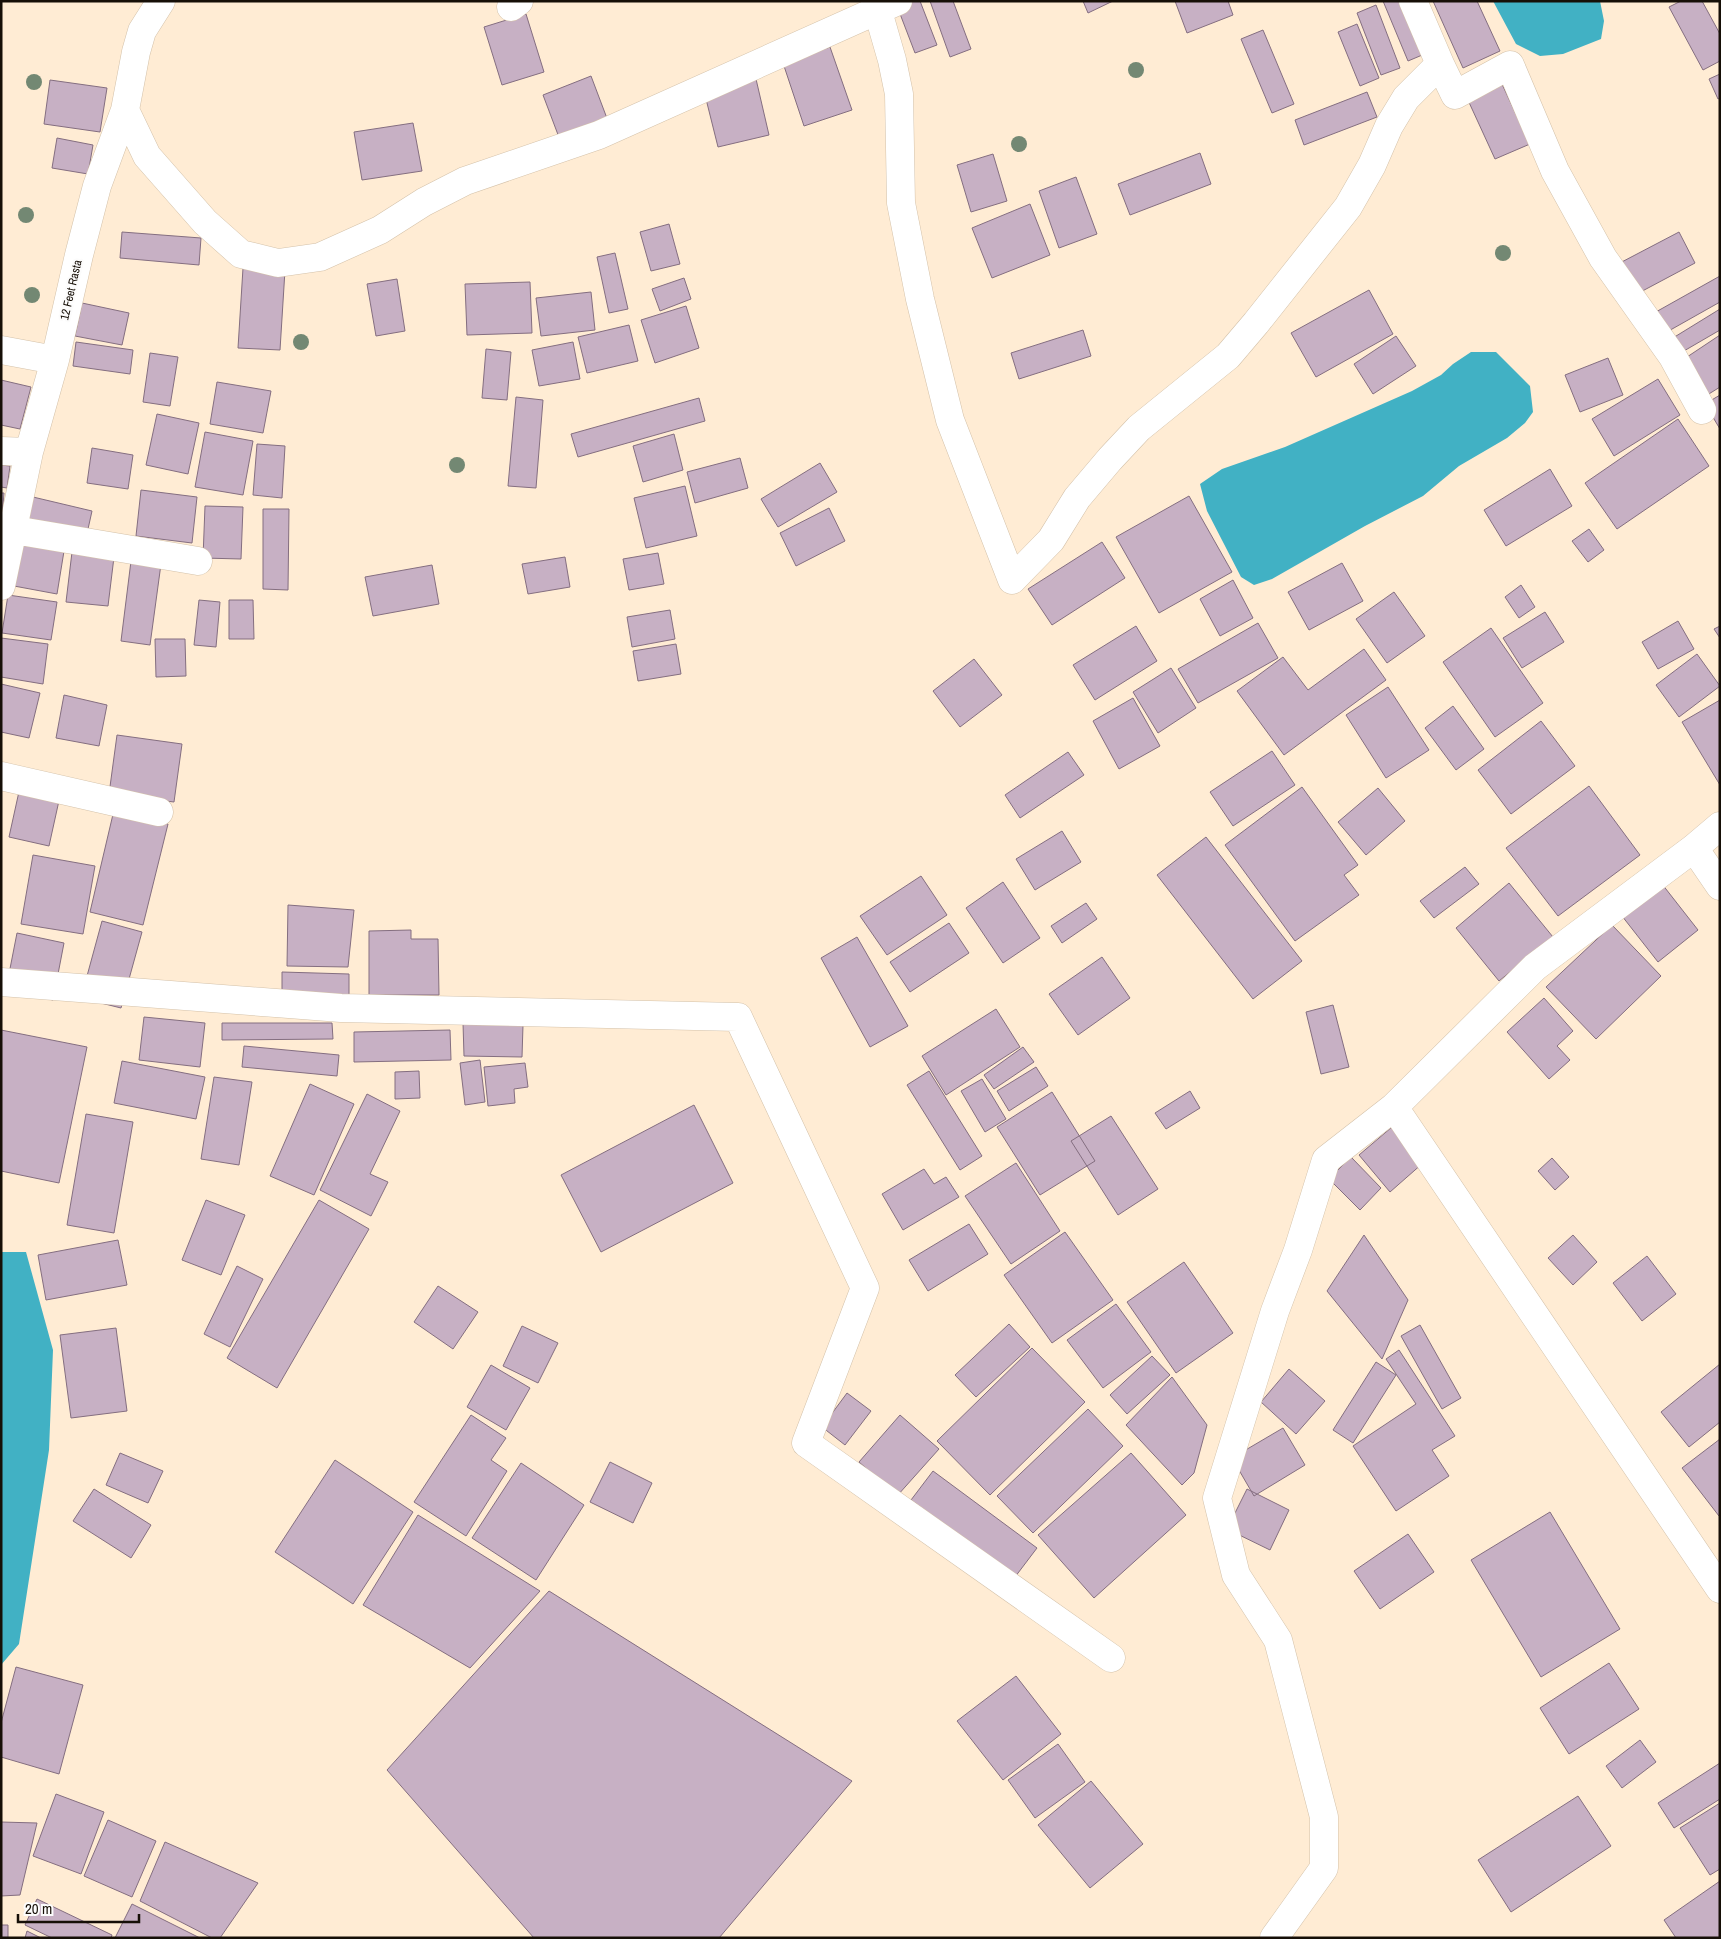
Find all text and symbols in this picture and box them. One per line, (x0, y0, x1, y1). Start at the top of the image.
street label: 12 Feet Rasta (56, 258, 86, 322)
scale bar (18, 1892, 139, 1924)
text: 20 m (25, 1898, 52, 1919)

